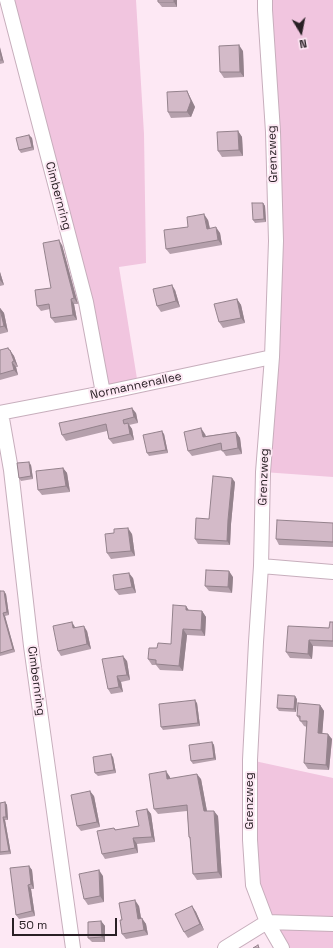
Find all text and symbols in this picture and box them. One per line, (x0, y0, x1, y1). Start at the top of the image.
north arrow (281, 12, 321, 52)
text: N (298, 36, 308, 51)
street label: Grenzweg (265, 125, 281, 183)
street label: Cimbernring (42, 160, 74, 232)
street label: Normannenallee (89, 369, 183, 403)
street label: Grenzweg (256, 448, 272, 506)
street label: Cimbernring (24, 645, 48, 717)
street label: Grenzweg (243, 772, 257, 830)
scale bar (14, 910, 119, 936)
text: 50 m (19, 917, 47, 933)

